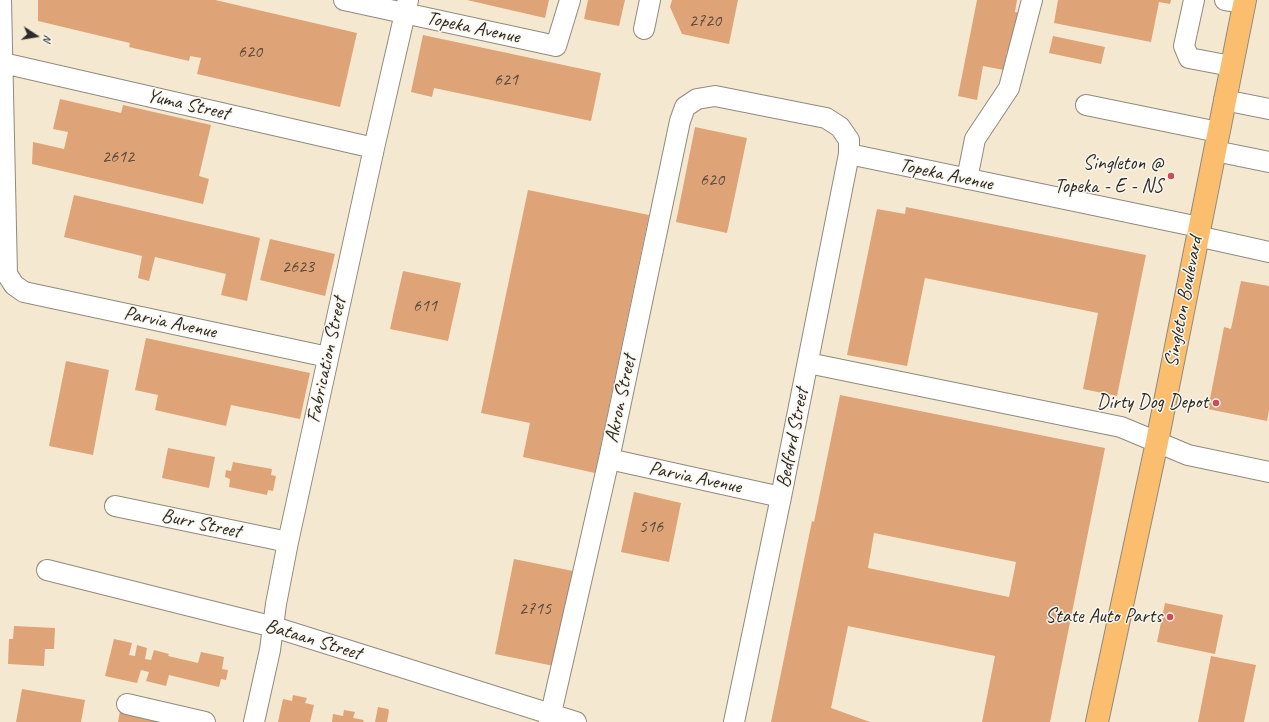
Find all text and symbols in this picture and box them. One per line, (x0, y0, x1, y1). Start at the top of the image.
street label: Topeka Avenue (424, 6, 522, 50)
house number: 2720 (689, 10, 721, 32)
north arrow (16, 16, 56, 56)
text: N (40, 34, 55, 43)
house number: 620 (238, 41, 262, 63)
house number: 621 (494, 69, 518, 91)
street label: Yuma Street (144, 84, 232, 126)
house number: 2612 (102, 146, 134, 168)
place label: Singleton @ Topeka - E - NS (1054, 152, 1163, 199)
street label: Topeka Avenue (897, 153, 995, 197)
house number: 620 (700, 169, 724, 191)
marker: Singleton @ Topeka - E - NS (1166, 171, 1176, 181)
street label: Singleton Boulevard (1160, 235, 1208, 369)
house number: 2623 (282, 256, 314, 278)
street label: Fabrication Street (302, 295, 352, 425)
house number: 611 (413, 295, 437, 317)
street label: Parvia Avenue (122, 302, 218, 344)
street label: Akron Street (600, 353, 642, 445)
street label: Bedford Street (772, 386, 814, 490)
place label: Dirty Dog Depot (1097, 391, 1208, 415)
marker: Dirty Dog Depot (1211, 398, 1221, 408)
street label: Parvia Avenue (647, 457, 743, 499)
street label: Burr Street (159, 504, 243, 544)
house number: 516 (639, 516, 663, 538)
house number: 2715 (519, 598, 551, 620)
place label: State Auto Parts (1045, 605, 1162, 629)
marker: State Auto Parts (1165, 612, 1175, 622)
street label: Bataan Street (262, 614, 364, 666)

